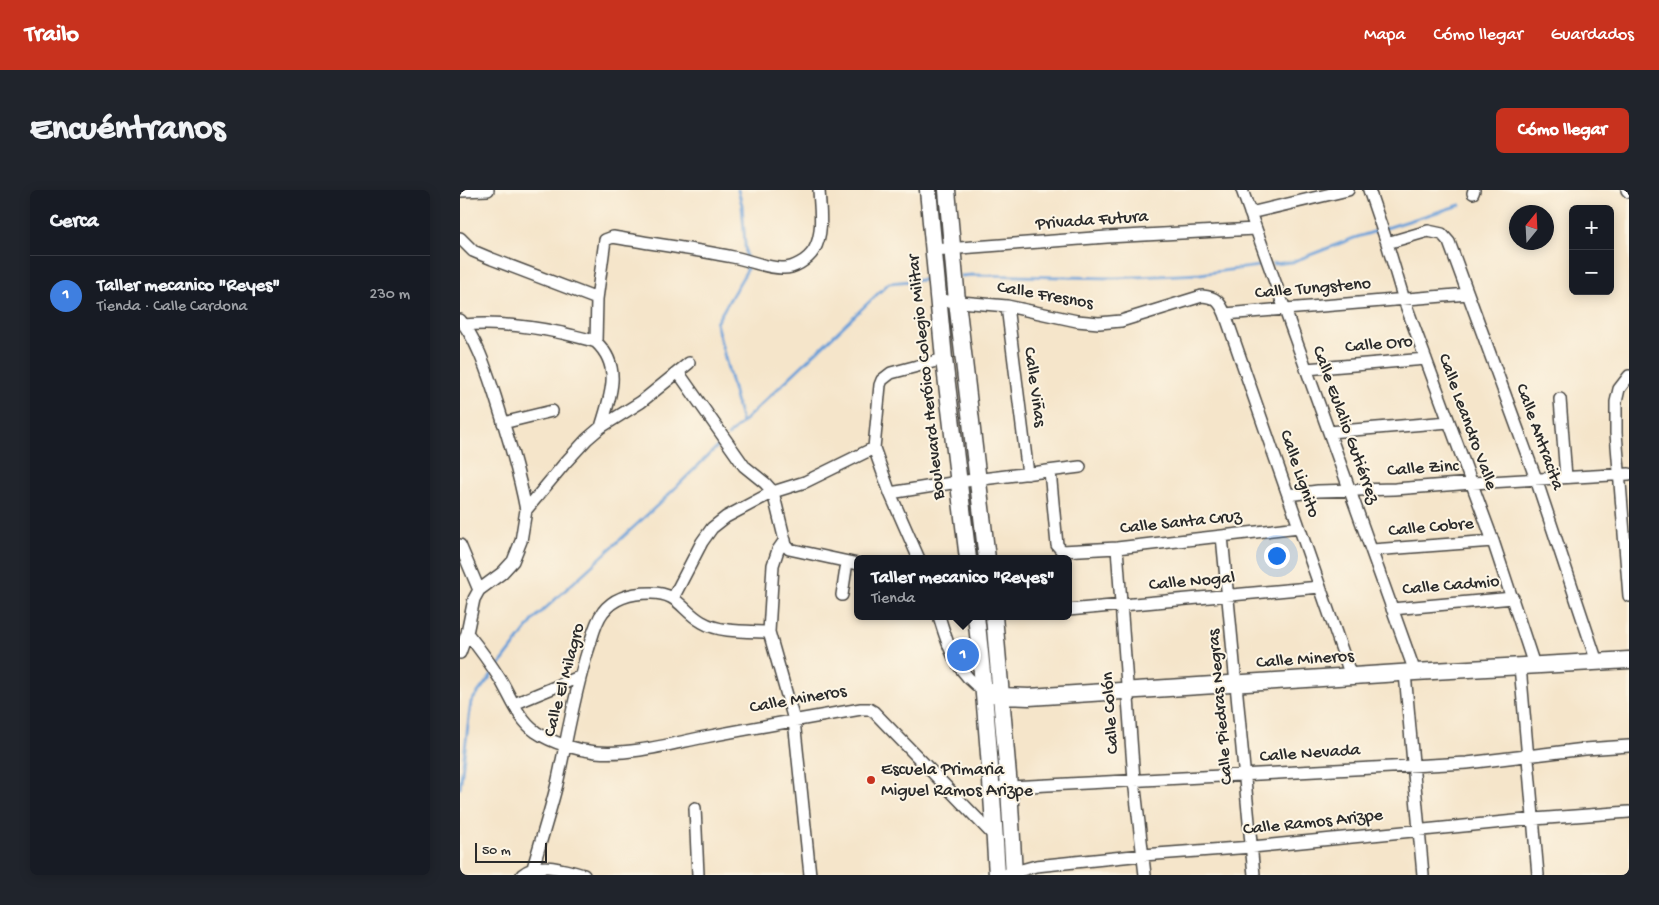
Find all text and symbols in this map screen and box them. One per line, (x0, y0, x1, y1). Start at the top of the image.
text: Trailo (25, 21, 79, 50)
text: Mapa (1364, 25, 1405, 46)
text: Cómo llegar (1433, 25, 1523, 46)
text: Guardados (1551, 25, 1634, 46)
button: Cómo llegar (1496, 108, 1629, 153)
text: Encuéntranos (30, 110, 225, 151)
north arrow (1509, 205, 1554, 250)
map controls (1569, 205, 1614, 295)
button: + (1569, 205, 1614, 250)
street label: Privada Futura (1034, 207, 1150, 235)
text: Cerca (50, 210, 98, 235)
button: − (1569, 250, 1614, 295)
street label: Boulevard Heróico Colegio Militar (904, 252, 950, 502)
street label: Calle Tungsteno (1254, 273, 1372, 305)
text: Taller mecanico "Reyes" (97, 275, 280, 298)
street label: Calle Fresnos (995, 277, 1096, 315)
text: 1 (63, 286, 69, 305)
text: 230 m (370, 286, 410, 305)
text: Tienda · Calle Cardona (97, 298, 247, 317)
street label: Calle Oro (1344, 332, 1414, 358)
street label: Calle Eulalio Gutiérrez (1307, 343, 1384, 508)
street label: Calle Viñas (1018, 346, 1050, 430)
street label: Calle Leandro Valle (1433, 351, 1502, 494)
street label: Calle Antracita (1510, 381, 1568, 494)
street label: Calle Lignito (1274, 428, 1324, 520)
street label: Calle Zinc (1387, 456, 1460, 482)
street label: Calle Santa Cruz (1119, 506, 1244, 540)
street label: Calle Cobre (1387, 514, 1475, 542)
your location (1264, 543, 1290, 569)
popup (854, 555, 1072, 620)
text: Taller mecanico "Reyes" (871, 567, 1055, 590)
street label: Calle Nogal (1148, 568, 1236, 596)
street label: Calle Cadmio (1401, 571, 1501, 601)
text: Tienda (871, 590, 915, 609)
street label: Calle El Milagro (540, 621, 590, 739)
street label: Calle Piedras Negras (1204, 627, 1238, 786)
pin: 1 (947, 636, 979, 674)
street label: Calle Mineros (1255, 646, 1356, 674)
street label: Calle Colón (1098, 671, 1124, 755)
street label: Calle Mineros (748, 681, 849, 719)
street label: Calle Nevada (1259, 740, 1362, 768)
place label: Escuela Primaria Miguel Ramos Arizpe (881, 760, 1034, 802)
marker: Escuela Primaria Miguel Ramos Arizpe (865, 774, 877, 786)
street label: Calle Ramos Arizpe (1242, 805, 1385, 841)
scale bar (475, 840, 548, 863)
text: 50 m (482, 843, 511, 860)

